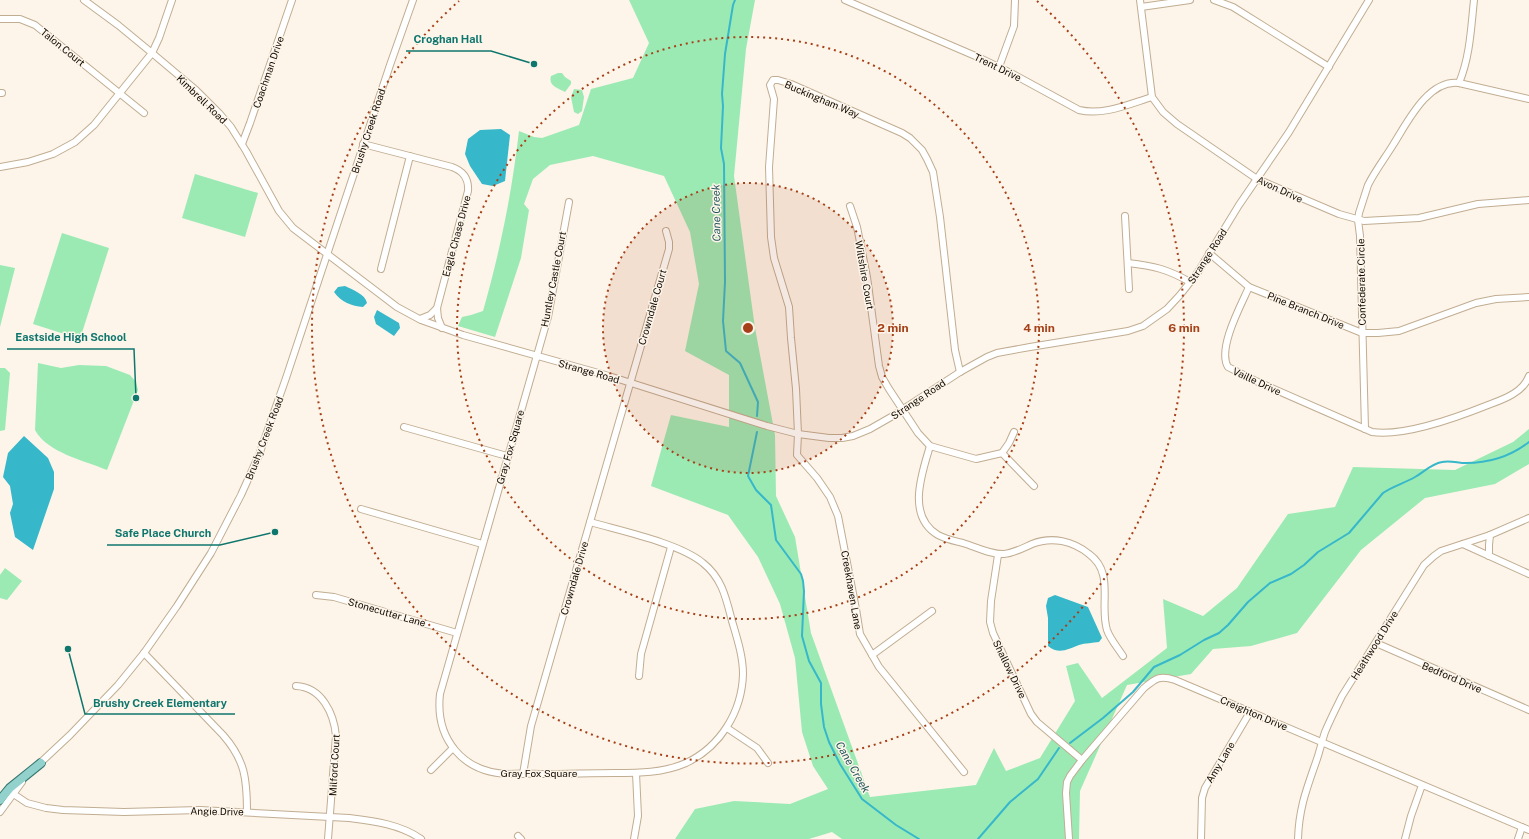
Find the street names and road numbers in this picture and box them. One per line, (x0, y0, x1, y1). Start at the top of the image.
street label: Talon Court (38, 25, 88, 69)
street label: Coachman Drive (250, 34, 286, 110)
street label: Trent Drive (972, 50, 1024, 84)
street label: Kimbrell Road (174, 72, 230, 126)
street label: Buckingham Way (783, 78, 862, 120)
street label: Brushy Creek Road (349, 87, 387, 175)
street label: Avon Drive (1255, 173, 1305, 205)
street label: Eagle Chase Drive (439, 194, 473, 278)
street label: Strange Road (1185, 226, 1229, 286)
street label: Huntley Castle Court (538, 230, 568, 328)
street label: Confederate Circle (1354, 238, 1368, 326)
street label: Wiltshire Court (853, 240, 877, 311)
street label: Crowndale Court (635, 268, 669, 346)
street label: Pine Branch Drive (1266, 289, 1347, 331)
street label: Strange Road (557, 357, 621, 385)
street label: Vaille Drive (1231, 365, 1283, 398)
street label: Strange Road (888, 376, 948, 422)
street label: Brushy Creek Road (243, 394, 285, 482)
street label: Gray Fox Square (494, 408, 526, 486)
street label: Crowndale Drive (558, 539, 590, 616)
street label: Creekhaven Lane (839, 549, 865, 631)
street label: Stonecutter Lane (347, 595, 428, 629)
street label: Heathwood Drive (1348, 608, 1400, 682)
street label: Shallow Drive (991, 638, 1029, 700)
street label: Bedford Drive (1420, 659, 1484, 695)
street label: Creighton Drive (1218, 693, 1290, 733)
street label: Milford Court (326, 734, 342, 796)
street label: Amy Lane (1203, 739, 1237, 785)
street label: Gray Fox Square (501, 767, 578, 779)
street label: Angie Drive (190, 805, 244, 817)

